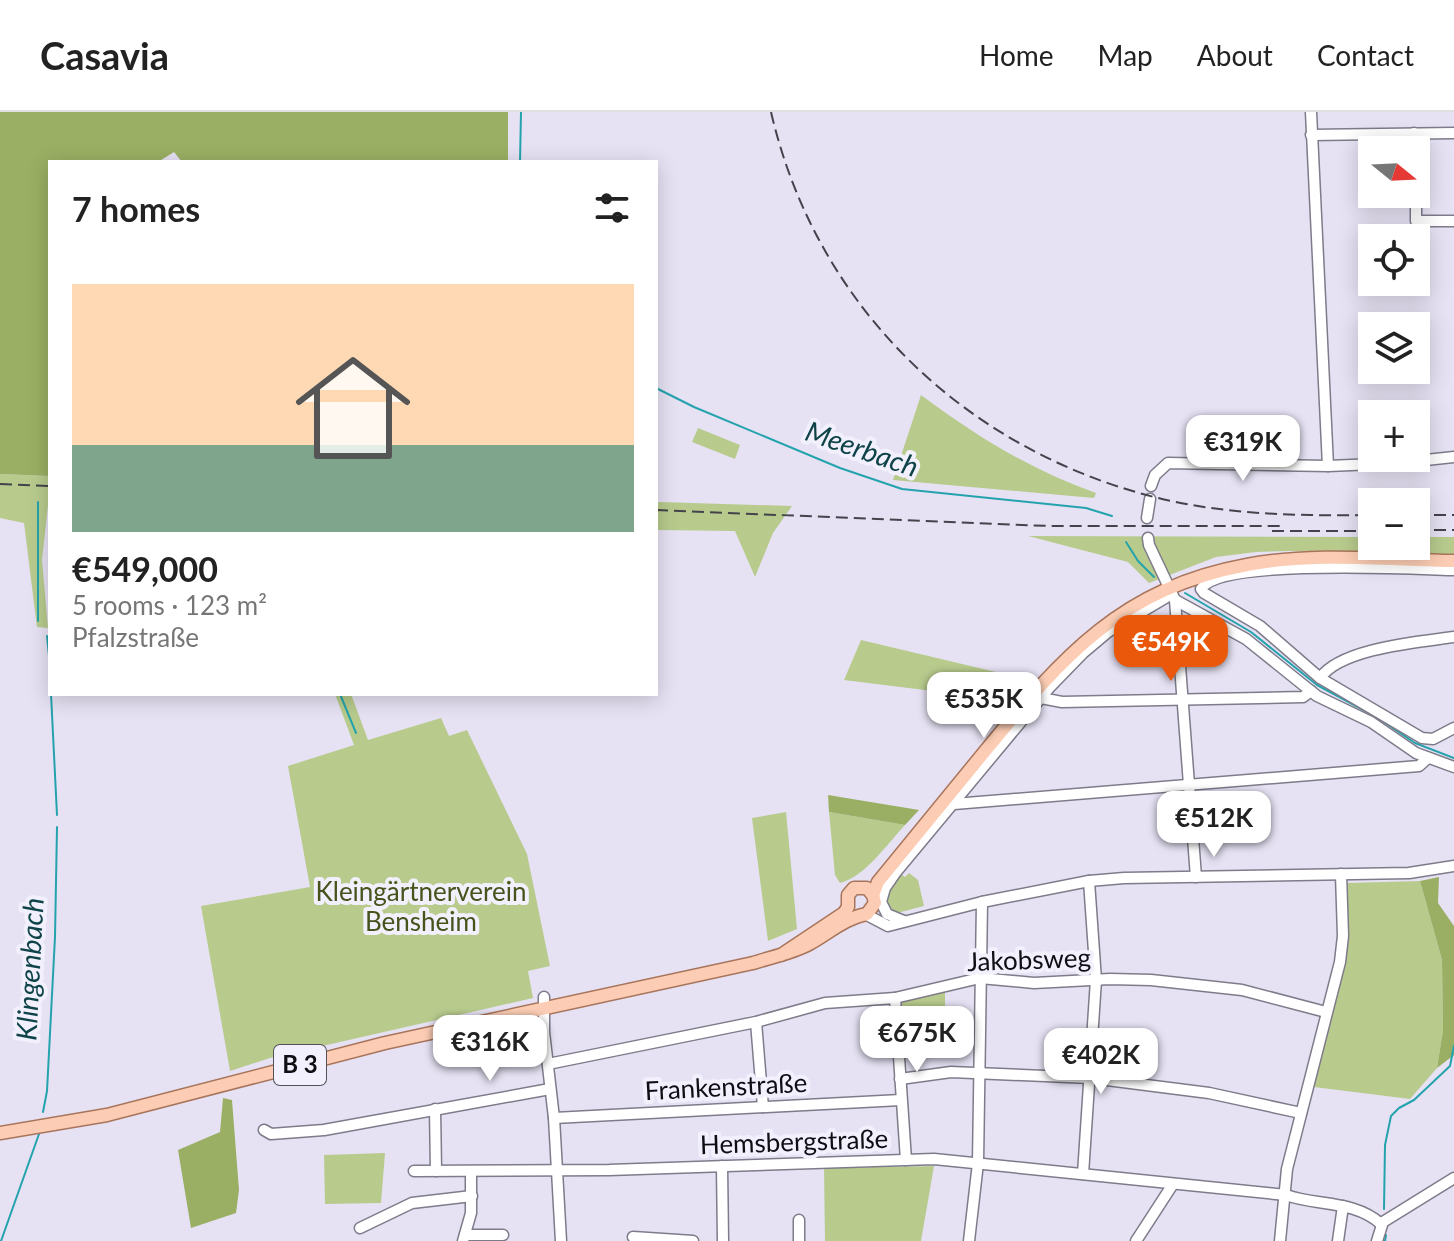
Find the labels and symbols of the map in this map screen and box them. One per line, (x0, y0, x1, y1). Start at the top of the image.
north arrow (1358, 136, 1430, 208)
water label: Meerbach (802, 413, 923, 483)
pin: €319K (1187, 415, 1299, 483)
pin: €549K (1115, 615, 1227, 683)
pin: €535K (928, 672, 1040, 740)
pin: €512K (1158, 791, 1270, 859)
park label: Kleingärtnerverein Bensheim (316, 875, 526, 937)
water label: Klingenbach (8, 897, 50, 1041)
street label: Jakobsweg (966, 941, 1091, 977)
pin: €675K (861, 1006, 973, 1074)
pin: €316K (434, 1015, 546, 1083)
pin: €402K (1045, 1028, 1157, 1096)
road number: B 3 (274, 1045, 326, 1085)
street label: Frankenstraße (644, 1066, 808, 1106)
street label: Hemsbergstraße (699, 1122, 889, 1160)

